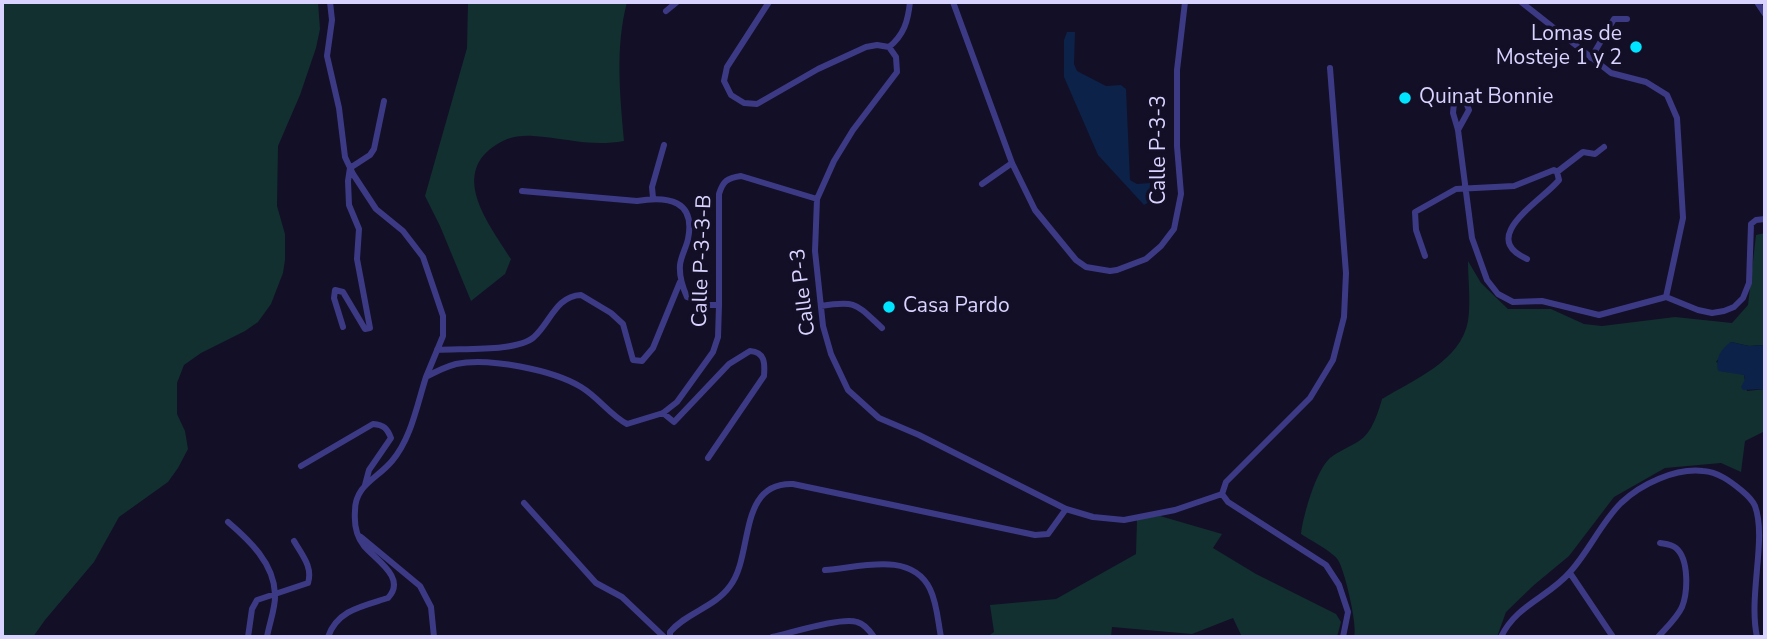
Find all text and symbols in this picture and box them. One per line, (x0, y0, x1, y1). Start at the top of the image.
place label: Lomas de Mosteje 1 y 2 (1496, 22, 1622, 72)
marker: Lomas de Mosteje 1 y 2 (1628, 39, 1644, 55)
place label: Quinat Bonnie (1419, 85, 1553, 111)
marker: Quinat Bonnie (1397, 90, 1413, 106)
street label: Calle P-3-3 (1147, 95, 1173, 205)
street label: Calle P-3-3-B (688, 194, 718, 328)
street label: Calle P-3 (786, 247, 822, 337)
place label: Casa Pardo (903, 294, 1010, 320)
marker: Casa Pardo (881, 299, 897, 315)

